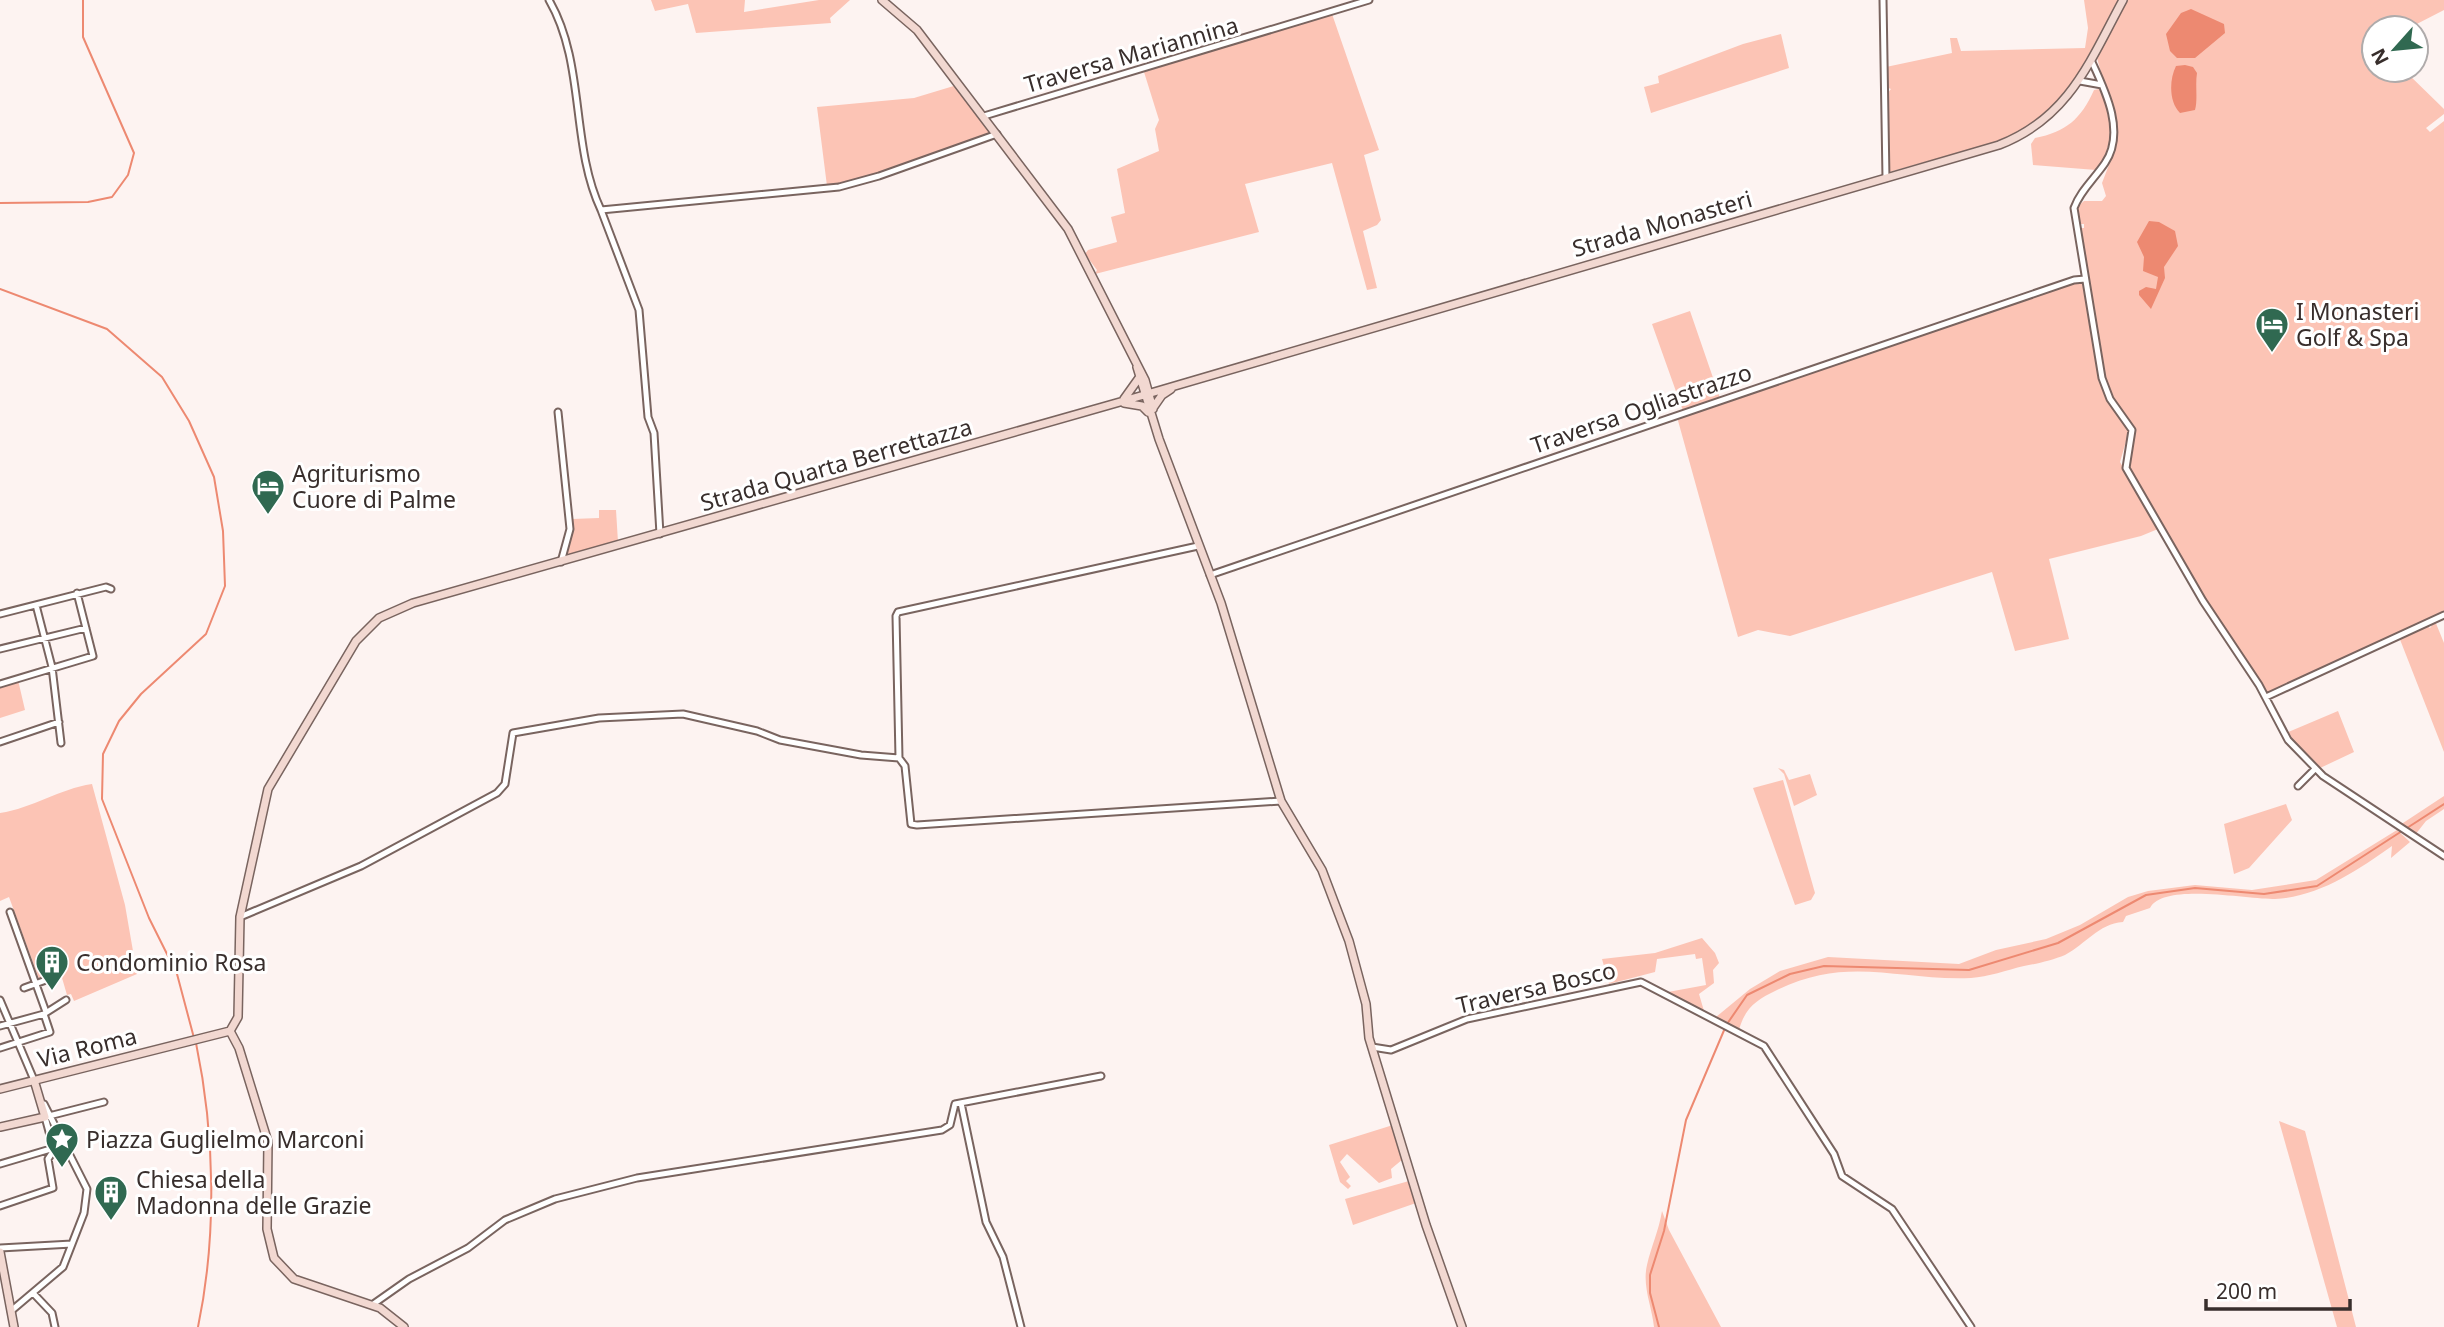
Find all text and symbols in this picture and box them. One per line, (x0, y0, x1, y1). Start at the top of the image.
street label: Traversa Mariannina (1020, 8, 1242, 100)
north arrow (2360, 14, 2430, 84)
text: N (2365, 44, 2395, 70)
street label: Strada Monasteri (1568, 182, 1756, 264)
place label: I Monasteri Golf & Spa (2296, 295, 2419, 353)
hotel icon: I Monasteri Golf & Spa (2253, 305, 2291, 354)
street label: Traversa Ogliastrazzo (1526, 355, 1756, 461)
street label: Strada Quarta Berrettazza (696, 410, 976, 518)
place label: Agriturismo Cuore di Palme (292, 457, 456, 515)
hotel icon: Agriturismo Cuore di Palme (249, 467, 287, 516)
building icon: Condominio Rosa (33, 943, 71, 992)
place label: Condominio Rosa (76, 946, 266, 978)
street label: Traversa Bosco (1453, 953, 1619, 1021)
street label: Via Roma (34, 1019, 140, 1075)
place icon: Piazza Guglielmo Marconi (43, 1120, 81, 1169)
place label: Piazza Guglielmo Marconi (86, 1123, 364, 1155)
place label: Chiesa della Madonna delle Grazie (136, 1163, 371, 1221)
building icon: Chiesa della Madonna delle Grazie (92, 1173, 130, 1222)
scale bar (2206, 1268, 2350, 1312)
text: 200 m (2216, 1277, 2277, 1305)

